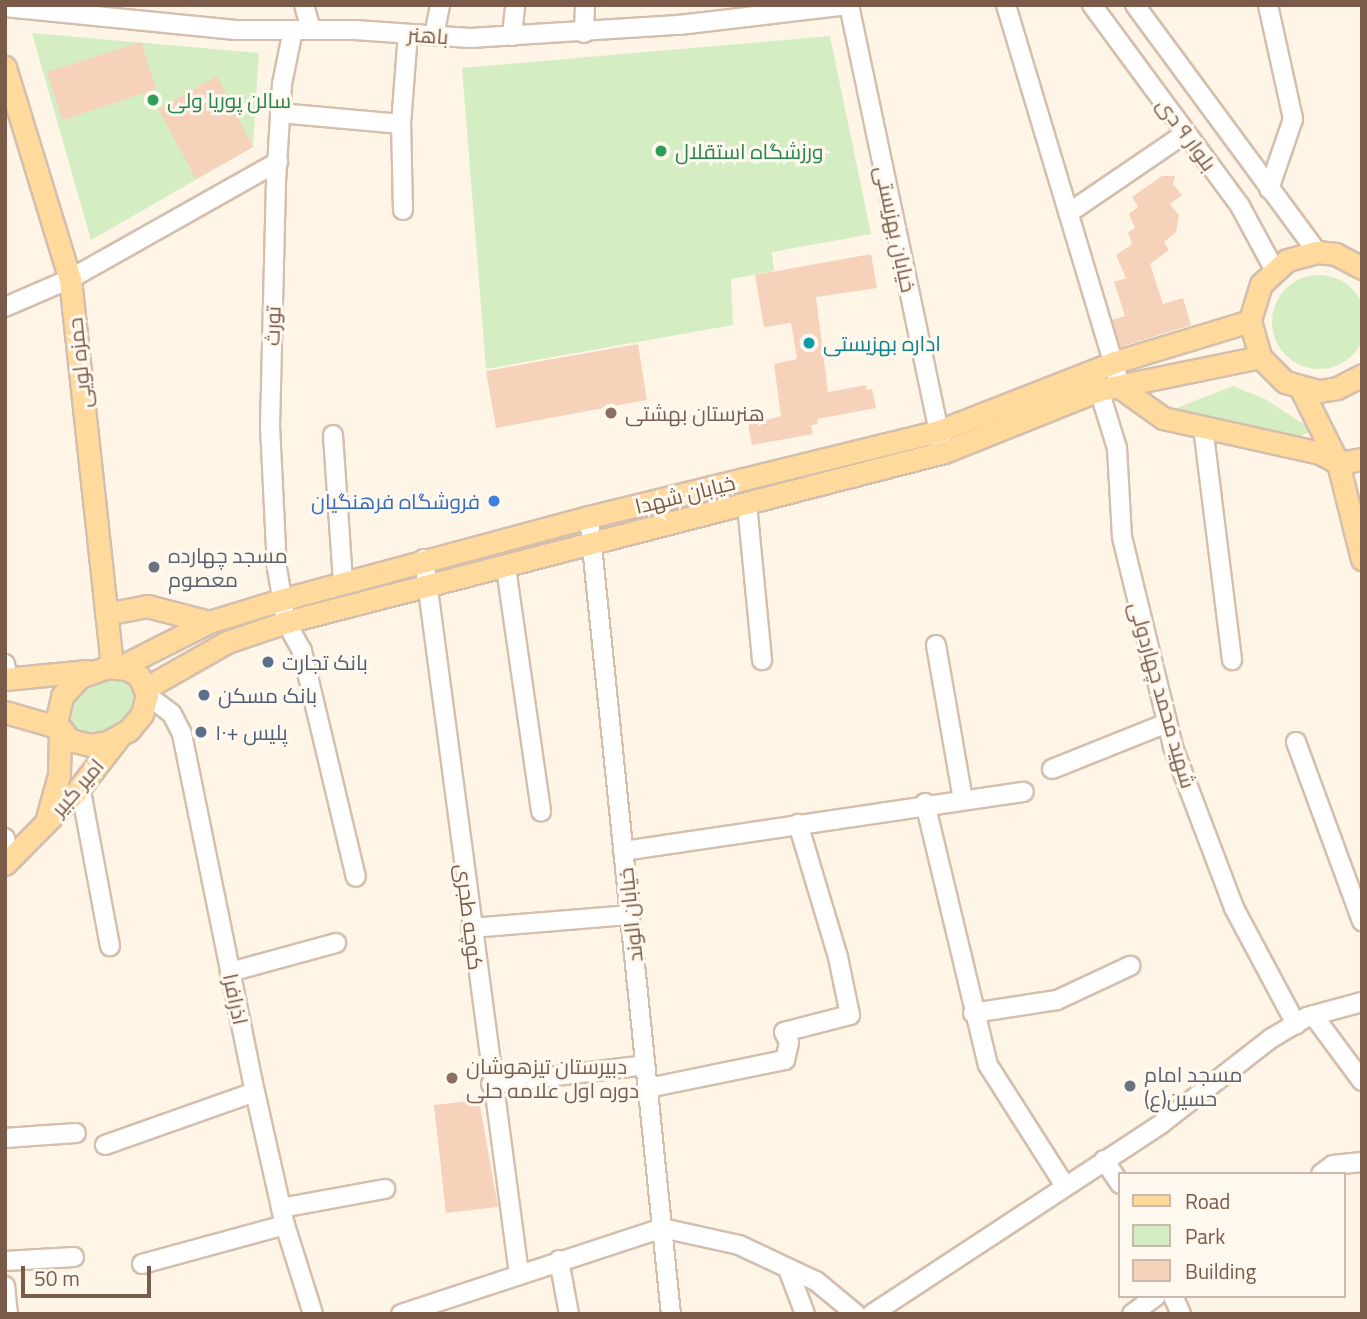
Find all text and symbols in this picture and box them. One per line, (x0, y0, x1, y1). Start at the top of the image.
street label: باهنر (407, 21, 449, 49)
place label: سالن پوریا ولی (167, 87, 291, 113)
marker: سالن پوریا ولی (145, 92, 161, 108)
street label: بلوار ۹ دی (1152, 92, 1222, 176)
place label: ورزشگاه استقلال (675, 138, 823, 164)
marker: ورزشگاه استقلال (653, 143, 669, 159)
street label: خیابان بهزیستی (870, 163, 922, 295)
street label: تورث (259, 306, 285, 346)
street label: حمزه لویی (62, 316, 96, 410)
place label: اداره بهزیستی (823, 330, 941, 356)
marker: اداره بهزیستی (801, 335, 817, 351)
place label: هنرستان بهشتی (625, 400, 765, 426)
marker: هنرستان بهشتی (603, 405, 619, 421)
street label: خیابان شهدا (632, 469, 738, 519)
place label: فروشگاه فرهنگیان (311, 488, 480, 514)
marker: فروشگاه فرهنگیان (486, 493, 502, 509)
place label: مسجد چهارده معصوم (168, 542, 288, 592)
marker: مسجد چهارده معصوم (146, 559, 162, 575)
street label: شهید محمد چهاردولی (1124, 599, 1202, 791)
place label: بانک تجارت (282, 649, 368, 675)
marker: بانک تجارت (260, 654, 276, 670)
place label: بانک مسکن (218, 682, 317, 708)
marker: بانک مسکن (196, 687, 212, 703)
place label: پلیس +۱۰ (215, 719, 288, 745)
marker: پلیس +۱۰ (193, 724, 209, 740)
street label: امیر کبیر (45, 753, 109, 821)
street label: کوچه طجری (451, 862, 489, 972)
street label: خیابان الوند (613, 867, 647, 963)
street label: اذرافرا (218, 971, 254, 1027)
place label: دبیرستان تیزهوشان دوره اول علامه حلی (466, 1053, 639, 1103)
place label: مسجد امام حسین(ع) (1144, 1061, 1243, 1111)
marker: دبیرستان تیزهوشان دوره اول علامه حلی (444, 1070, 460, 1086)
marker: مسجد امام حسین(ع) (1122, 1078, 1138, 1094)
legend (1118, 1172, 1346, 1298)
text: Road (1185, 1185, 1230, 1217)
text: Park (1185, 1220, 1225, 1252)
scale bar (24, 1252, 154, 1296)
text: Building (1185, 1255, 1256, 1287)
text: 50 m (34, 1262, 80, 1294)

